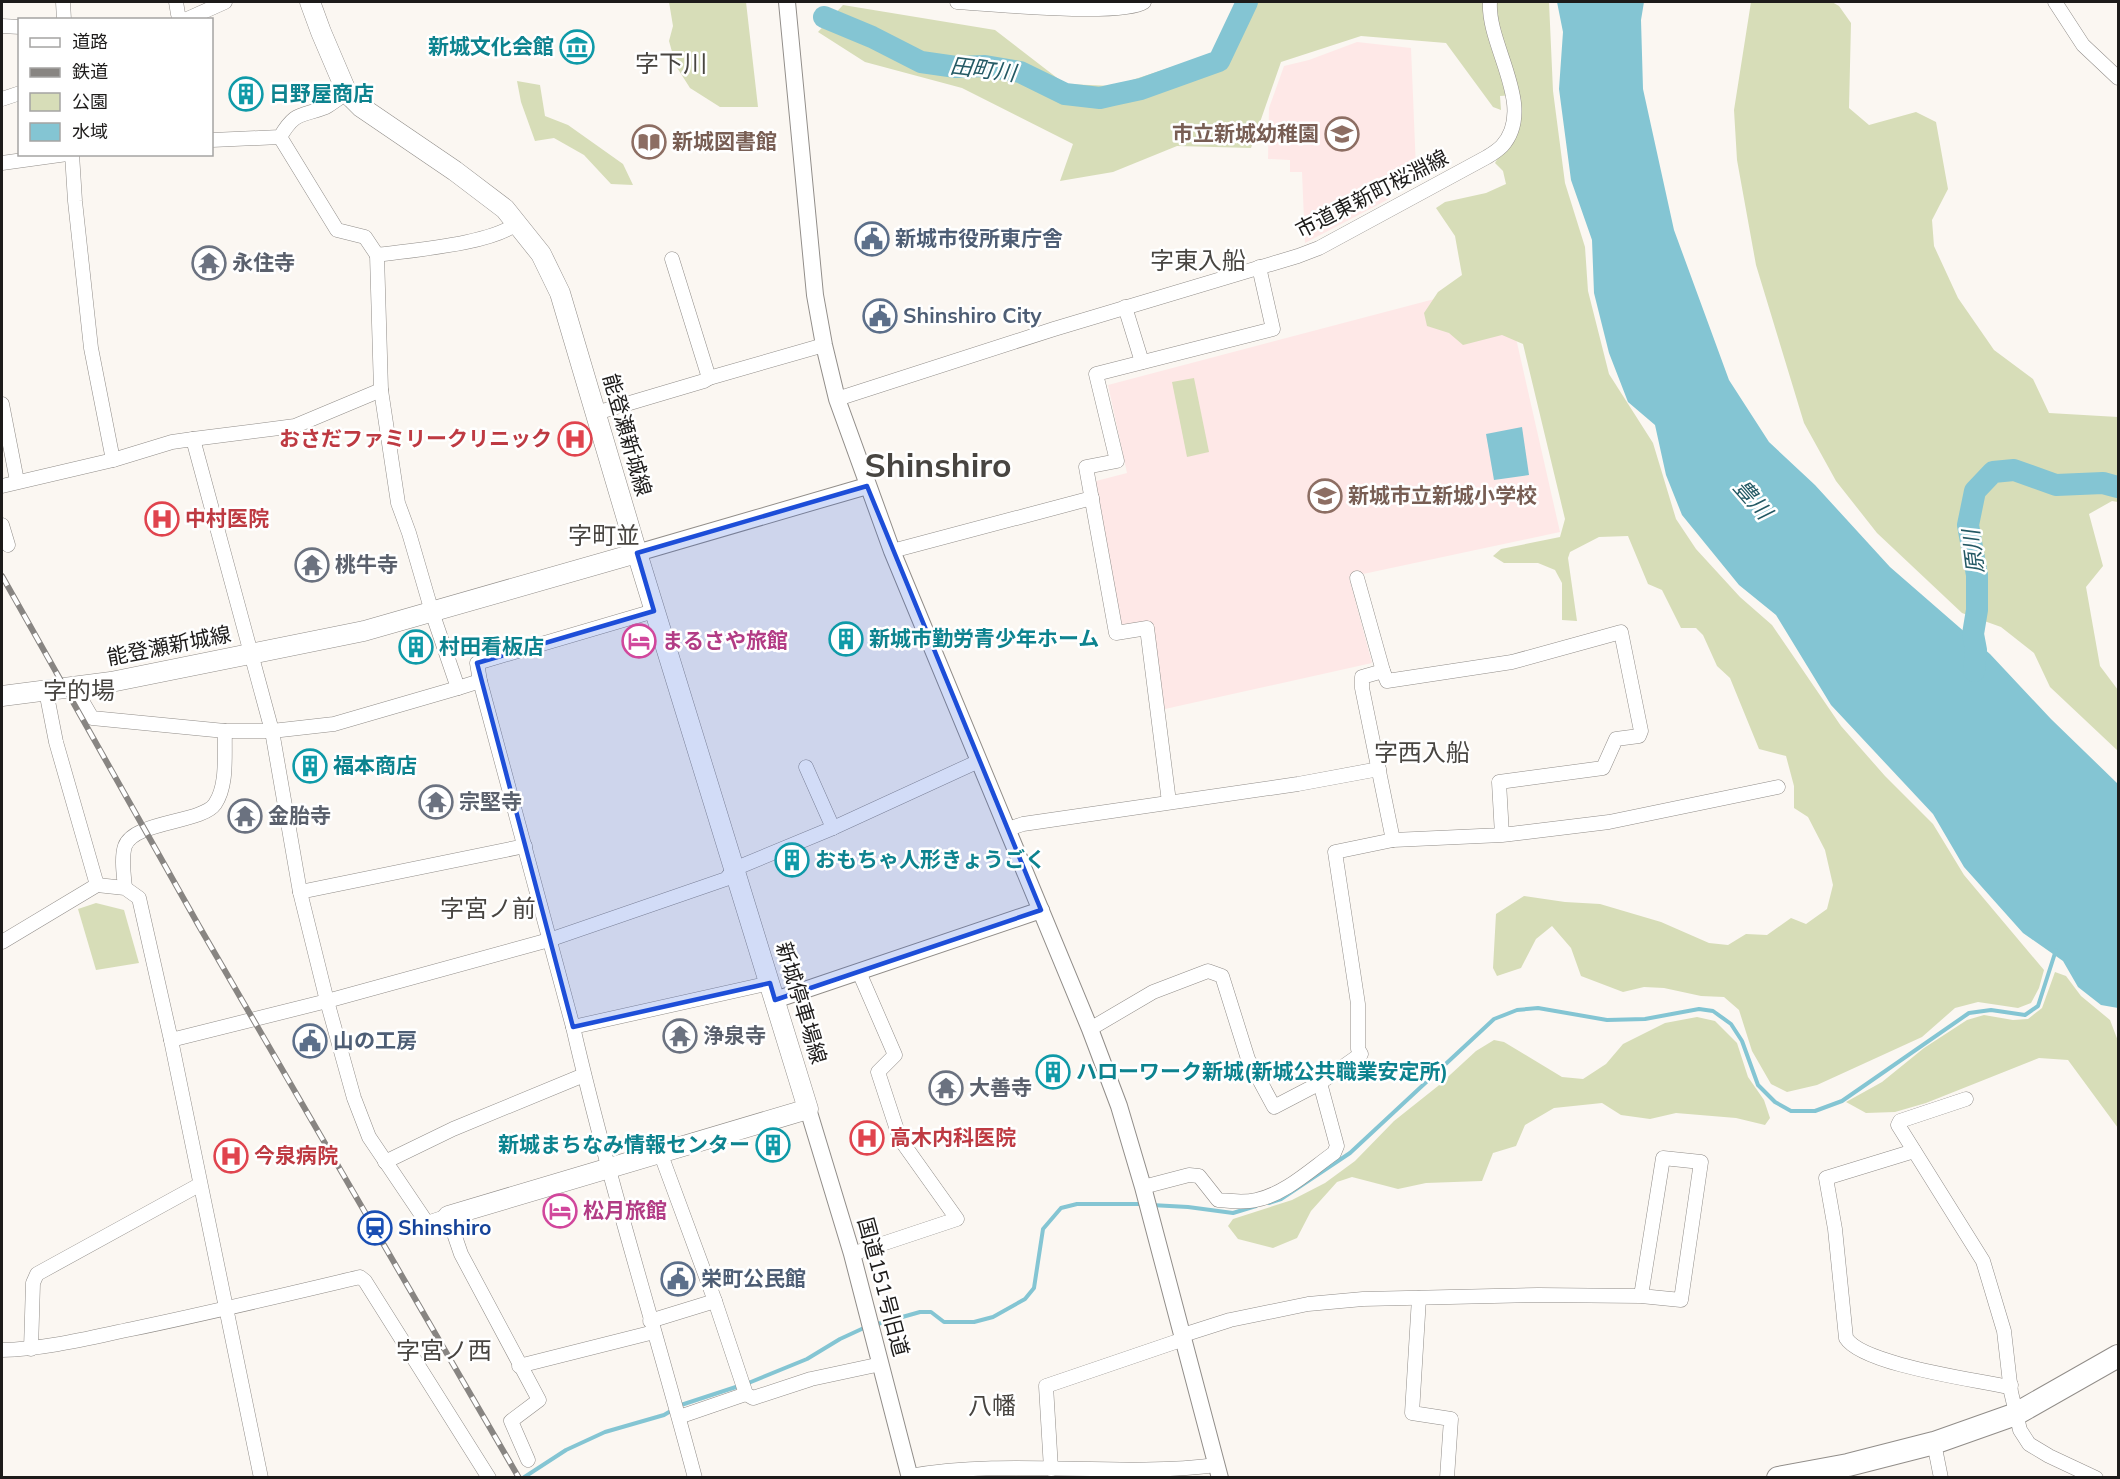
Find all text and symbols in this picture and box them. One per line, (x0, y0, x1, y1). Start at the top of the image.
legend (18, 18, 213, 156)
museum icon: 新城文化会館 (559, 29, 595, 65)
text: 道路 (72, 30, 108, 53)
place label: 新城文化会館 (428, 33, 554, 59)
district label: 字下川 (635, 48, 707, 78)
water label: 田町川 (949, 51, 1019, 87)
text: 鉄道 (72, 60, 108, 83)
building icon: 日野屋商店 (228, 76, 264, 112)
place label: 日野屋商店 (269, 80, 374, 106)
text: 公園 (72, 90, 108, 113)
school or university icon: 市立新城幼稚園 (1324, 116, 1360, 152)
text: 水域 (72, 120, 108, 143)
place label: 市立新城幼稚園 (1172, 120, 1319, 146)
library icon: 新城図書館 (631, 124, 667, 160)
place label: 新城図書館 (672, 128, 777, 154)
street label: 市道東新町桜淵線 (1291, 143, 1452, 243)
public building icon: 新城市役所東庁舎 (854, 221, 890, 257)
place label: 新城市役所東庁舎 (895, 225, 1063, 251)
temple icon: 永住寺 (191, 245, 227, 281)
district label: 字東入船 (1150, 245, 1246, 275)
place label: 永住寺 (232, 249, 295, 275)
public building icon: Shinshiro City (862, 298, 898, 334)
place label: Shinshiro City (903, 302, 1042, 328)
street label: 能登瀬新城線 (598, 371, 658, 499)
hospital icon: おさだファミリークリニック (557, 421, 593, 457)
place label: おさだファミリークリニック (279, 425, 552, 451)
district label: Shinshiro (865, 444, 1011, 485)
water label: 豊川 (1728, 473, 1779, 526)
school or university icon: 新城市立新城小学校 (1307, 478, 1343, 514)
place label: 新城市立新城小学校 (1348, 482, 1537, 508)
hospital icon: 中村医院 (144, 501, 180, 537)
place label: 中村医院 (185, 505, 269, 531)
district label: 字町並 (568, 520, 640, 550)
water label: 原川 (1956, 526, 1990, 576)
temple icon: 桃牛寺 (294, 547, 330, 583)
place label: 桃牛寺 (335, 551, 398, 577)
street label: 能登瀬新城線 (104, 620, 233, 670)
building icon: 新城市勤労青少年ホーム (828, 621, 864, 657)
hotel icon: まるさや旅館 (621, 623, 657, 659)
place label: 新城市勤労青少年ホーム (869, 625, 1099, 651)
place label: まるさや旅館 (662, 627, 788, 653)
building icon: 村田看板店 (398, 629, 434, 665)
place label: 村田看板店 (439, 633, 544, 659)
district label: 字的場 (43, 675, 115, 705)
district label: 字西入船 (1374, 737, 1470, 767)
building icon: 福本商店 (292, 748, 328, 784)
place label: 福本商店 (333, 752, 417, 778)
temple icon: 宗堅寺 (418, 784, 454, 820)
place label: 宗堅寺 (459, 788, 522, 814)
temple icon: 金胎寺 (227, 798, 263, 834)
place label: 金胎寺 (268, 802, 331, 828)
building icon: おもちゃ人形きょうごく (774, 842, 810, 878)
place label: おもちゃ人形きょうごく (815, 846, 1046, 872)
district label: 字宮ノ前 (440, 893, 536, 923)
street label: 新城停車場線 (771, 939, 833, 1067)
temple icon: 浄泉寺 (662, 1018, 698, 1054)
place label: 浄泉寺 (703, 1022, 766, 1048)
public building icon: 山の工房 (292, 1023, 328, 1059)
place label: 山の工房 (333, 1027, 417, 1053)
building icon: ハローワーク新城(新城公共職業安定所) (1035, 1054, 1071, 1090)
place label: ハローワーク新城(新城公共職業安定所) (1076, 1058, 1448, 1084)
temple icon: 大善寺 (928, 1070, 964, 1106)
place label: 大善寺 (969, 1074, 1032, 1100)
hospital icon: 高木内科医院 (849, 1120, 885, 1156)
place label: 高木内科医院 (890, 1124, 1016, 1150)
building icon: 新城まちなみ情報センター (755, 1127, 791, 1163)
place label: 新城まちなみ情報センター (498, 1131, 750, 1157)
hospital icon: 今泉病院 (213, 1138, 249, 1174)
place label: 今泉病院 (254, 1142, 338, 1168)
hotel icon: 松月旅館 (542, 1193, 578, 1229)
place label: 松月旅館 (583, 1197, 667, 1223)
station icon: Shinshiro (357, 1210, 393, 1246)
place label: Shinshiro (398, 1214, 492, 1240)
street label: 国道151号旧道 (853, 1214, 915, 1359)
public building icon: 栄町公民館 (660, 1261, 696, 1297)
place label: 栄町公民館 (701, 1265, 806, 1291)
district label: 字宮ノ西 (396, 1335, 492, 1365)
district label: 八幡 (968, 1390, 1016, 1420)

